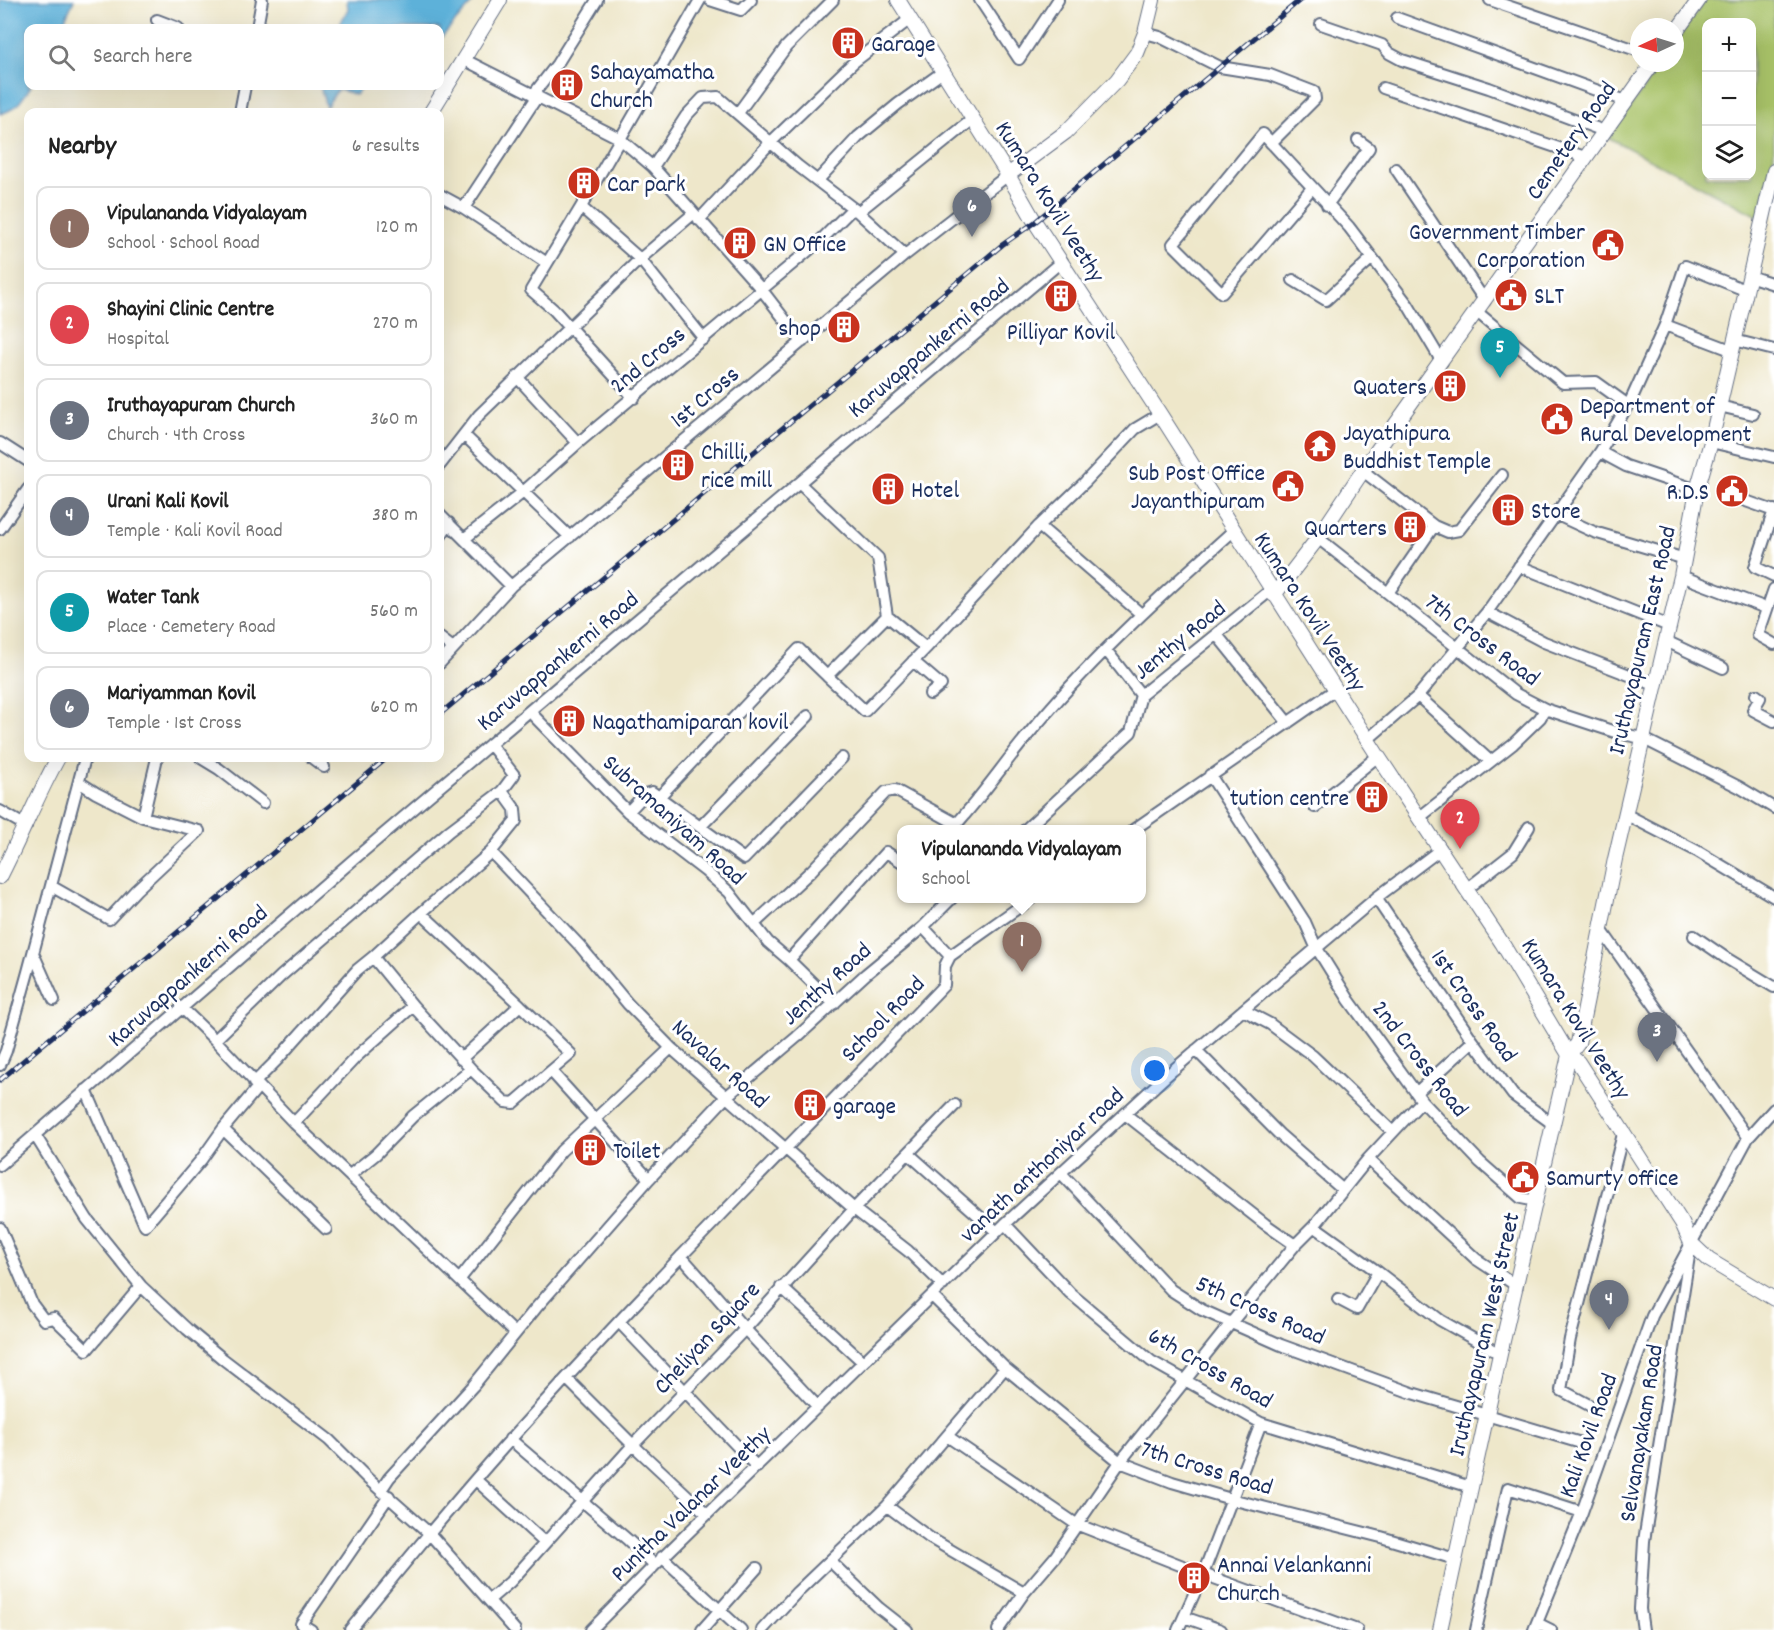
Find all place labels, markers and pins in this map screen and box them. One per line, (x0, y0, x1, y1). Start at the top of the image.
building icon: Garage (830, 25, 866, 61)
place label: Garage (871, 29, 936, 63)
place label: Sahayamatha Church (590, 57, 715, 119)
building icon: Sahayamatha Church (549, 67, 585, 103)
building icon: Car park (566, 165, 602, 201)
place label: Car park (607, 169, 686, 203)
pin: 6 (952, 188, 992, 237)
place label: Government Timber Corporation (1409, 217, 1585, 279)
building icon: GN Office (722, 225, 758, 261)
public building icon: Government Timber Corporation (1590, 227, 1626, 263)
place label: GN Office (763, 229, 846, 263)
public building icon: SLT (1493, 277, 1529, 313)
building icon: Pilliyar Kovil (1043, 278, 1079, 314)
place label: SLT (1534, 281, 1564, 315)
building icon: shop (826, 309, 862, 345)
place label: shop (778, 313, 821, 347)
place label: Pilliyar Kovil (1007, 317, 1115, 351)
pin: 5 (1480, 328, 1520, 378)
building icon: Quaters (1432, 368, 1468, 404)
place label: Quaters (1353, 372, 1427, 406)
place label: Department of Rural Development (1580, 391, 1752, 453)
public building icon: Department of Rural Development (1539, 401, 1575, 437)
place label: Jayathipura Buddhist Temple (1343, 418, 1491, 480)
temple icon: Jayathipura Buddhist Temple (1302, 428, 1338, 464)
place label: Chilli, rice mill (701, 437, 773, 499)
building icon: Chilli, rice mill (660, 447, 696, 483)
place label: Sub Post Office Jayanthipuram (1128, 458, 1265, 520)
public building icon: Sub Post Office Jayanthipuram (1270, 468, 1306, 504)
building icon: Hotel (870, 471, 906, 507)
public building icon: R.D.S (1714, 473, 1750, 509)
place label: Hotel (911, 475, 959, 509)
place label: R.D.S (1666, 477, 1709, 511)
building icon: Store (1490, 492, 1526, 528)
place label: Store (1531, 496, 1581, 530)
building icon: Quarters (1392, 509, 1428, 545)
place label: Quarters (1304, 513, 1387, 547)
building icon: Nagathamiparan kovil (551, 703, 587, 739)
place label: Nagathamiparan kovil (592, 707, 789, 741)
building icon: tution centre (1354, 779, 1390, 815)
place label: tution centre (1230, 783, 1349, 817)
pin: 2 (1440, 800, 1480, 849)
pin: 1 (1002, 922, 1042, 972)
pin: 3 (1638, 1012, 1676, 1062)
building icon: garage (792, 1087, 828, 1123)
place label: garage (833, 1091, 896, 1125)
building icon: Toilet (572, 1132, 608, 1168)
place label: Toilet (613, 1136, 661, 1170)
public building icon: Samurty office (1505, 1159, 1541, 1195)
place label: Samurty office (1546, 1163, 1679, 1197)
pin: 4 (1590, 1280, 1628, 1330)
place label: Annai Velankanni Church (1217, 1550, 1371, 1612)
building icon: Annai Velankanni Church (1176, 1560, 1212, 1596)

